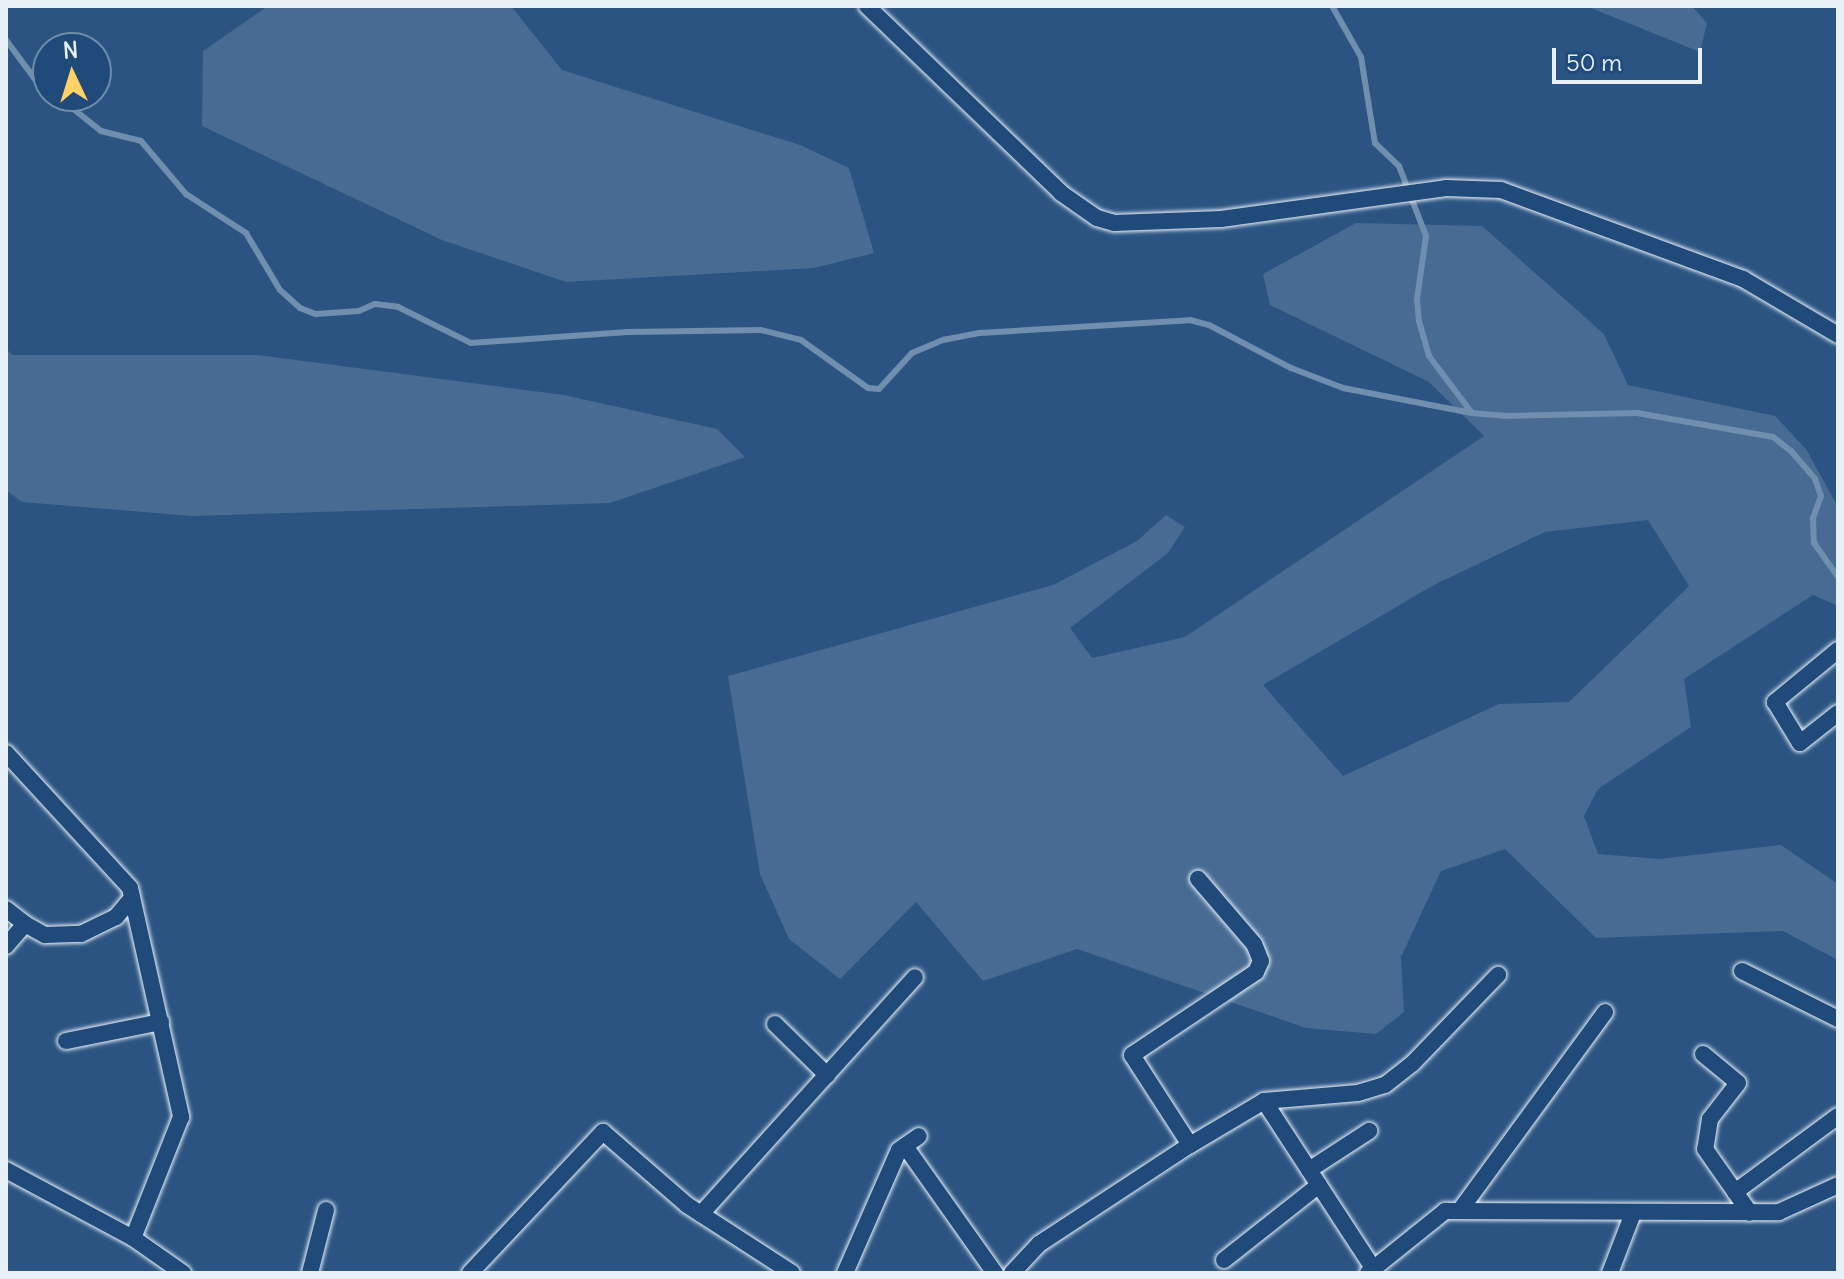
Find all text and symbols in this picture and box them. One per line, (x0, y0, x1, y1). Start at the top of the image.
north arrow (32, 32, 112, 112)
scale bar (1556, 32, 1706, 82)
text: N (62, 36, 79, 65)
text: 50 m (1566, 47, 1622, 77)

